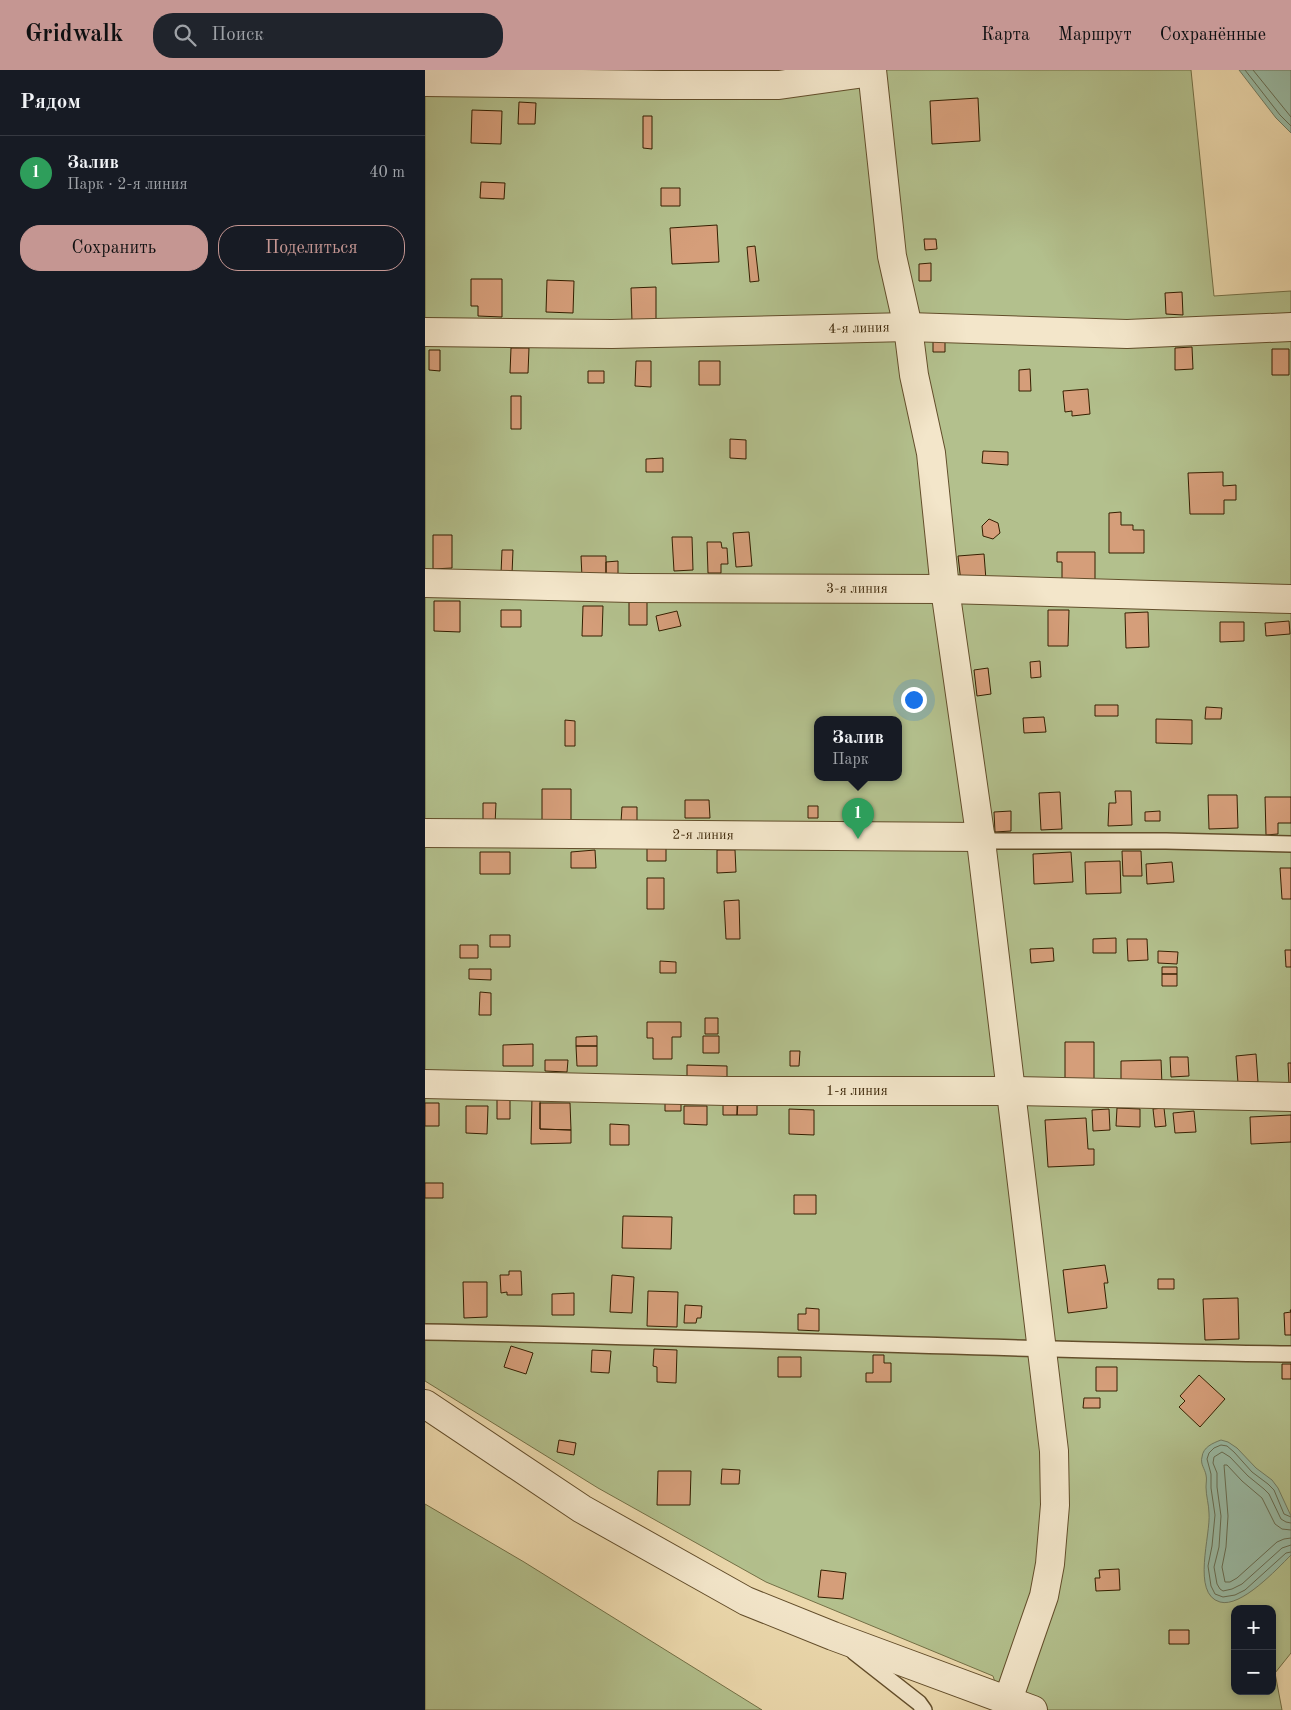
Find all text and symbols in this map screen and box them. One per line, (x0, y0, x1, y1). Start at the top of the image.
search box (153, 13, 503, 58)
icon: search (171, 21, 199, 49)
text: Gridwalk (25, 23, 123, 47)
text: Поиск (211, 26, 264, 45)
text: Карта (981, 26, 1030, 44)
text: Маршрут (1058, 26, 1132, 44)
text: Сохранённые (1160, 26, 1266, 44)
text: Рядом (20, 92, 81, 113)
text: Залив (67, 154, 119, 173)
text: 1 (31, 165, 41, 181)
text: 40 m (369, 165, 405, 181)
text: Парк · 2-я линия (67, 177, 188, 193)
button: Сохранить (20, 225, 208, 271)
button: Поделиться (218, 225, 405, 271)
street label: 4-я линия (828, 320, 890, 336)
street label: 3-я линия (826, 582, 888, 596)
your location (901, 687, 927, 713)
popup (814, 716, 902, 781)
text: Залив (832, 729, 884, 748)
text: Парк (832, 752, 869, 768)
pin: 1 (842, 798, 874, 839)
street label: 2-я линия (672, 828, 734, 842)
street label: 1-я линия (826, 1084, 888, 1098)
map controls (1231, 1605, 1276, 1695)
button: + (1231, 1605, 1276, 1650)
button: − (1231, 1650, 1276, 1695)

